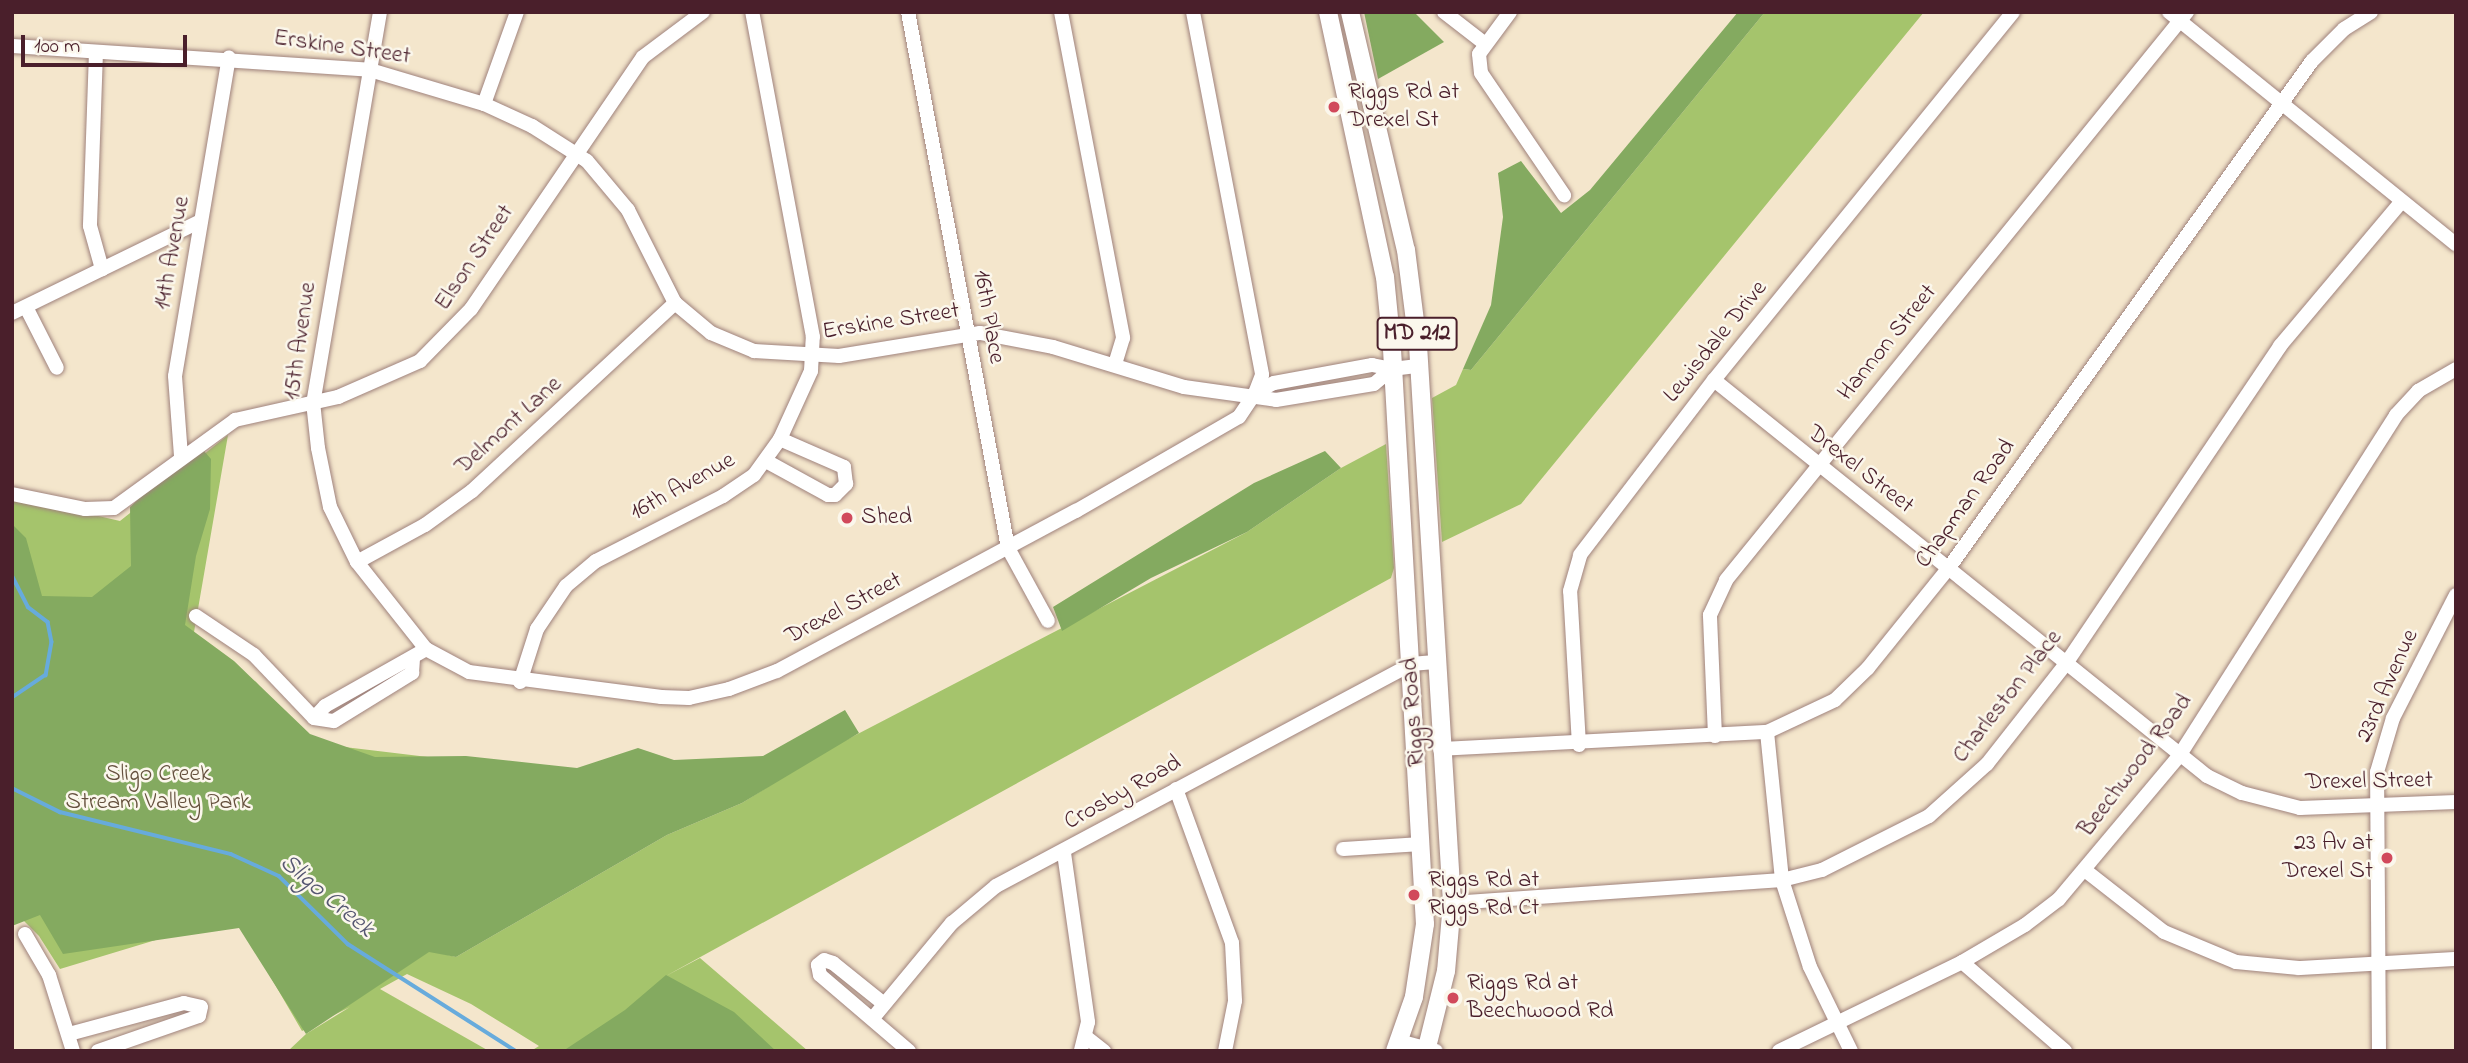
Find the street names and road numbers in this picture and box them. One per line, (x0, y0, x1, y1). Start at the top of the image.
street label: Erskine Street (272, 24, 412, 72)
street label: 14th Avenue (149, 194, 197, 312)
street label: Elson Street (429, 200, 521, 316)
street label: 16th Place (966, 268, 1010, 366)
street label: Lewisdale Drive (1658, 275, 1774, 409)
street label: Hannon Street (1832, 279, 1944, 407)
street label: 15th Avenue (278, 280, 324, 402)
street label: Erskine Street (821, 297, 961, 347)
road number: MD 212 (1375, 314, 1459, 354)
street label: Delmont Lane (450, 371, 568, 481)
street label: Drexel Street (1801, 419, 1919, 521)
street label: Chapman Road (1910, 434, 2022, 574)
street label: 16th Avenue (626, 446, 740, 528)
street label: Drexel Street (781, 566, 907, 652)
street label: Charleston Place (1947, 625, 2069, 769)
street label: 23rd Avenue (2350, 625, 2426, 747)
street label: Riggs Road (1396, 656, 1432, 768)
street label: Beechwood Road (2073, 689, 2199, 843)
street label: Crosby Road (1059, 749, 1187, 837)
street label: Drexel Street (2305, 766, 2433, 798)

